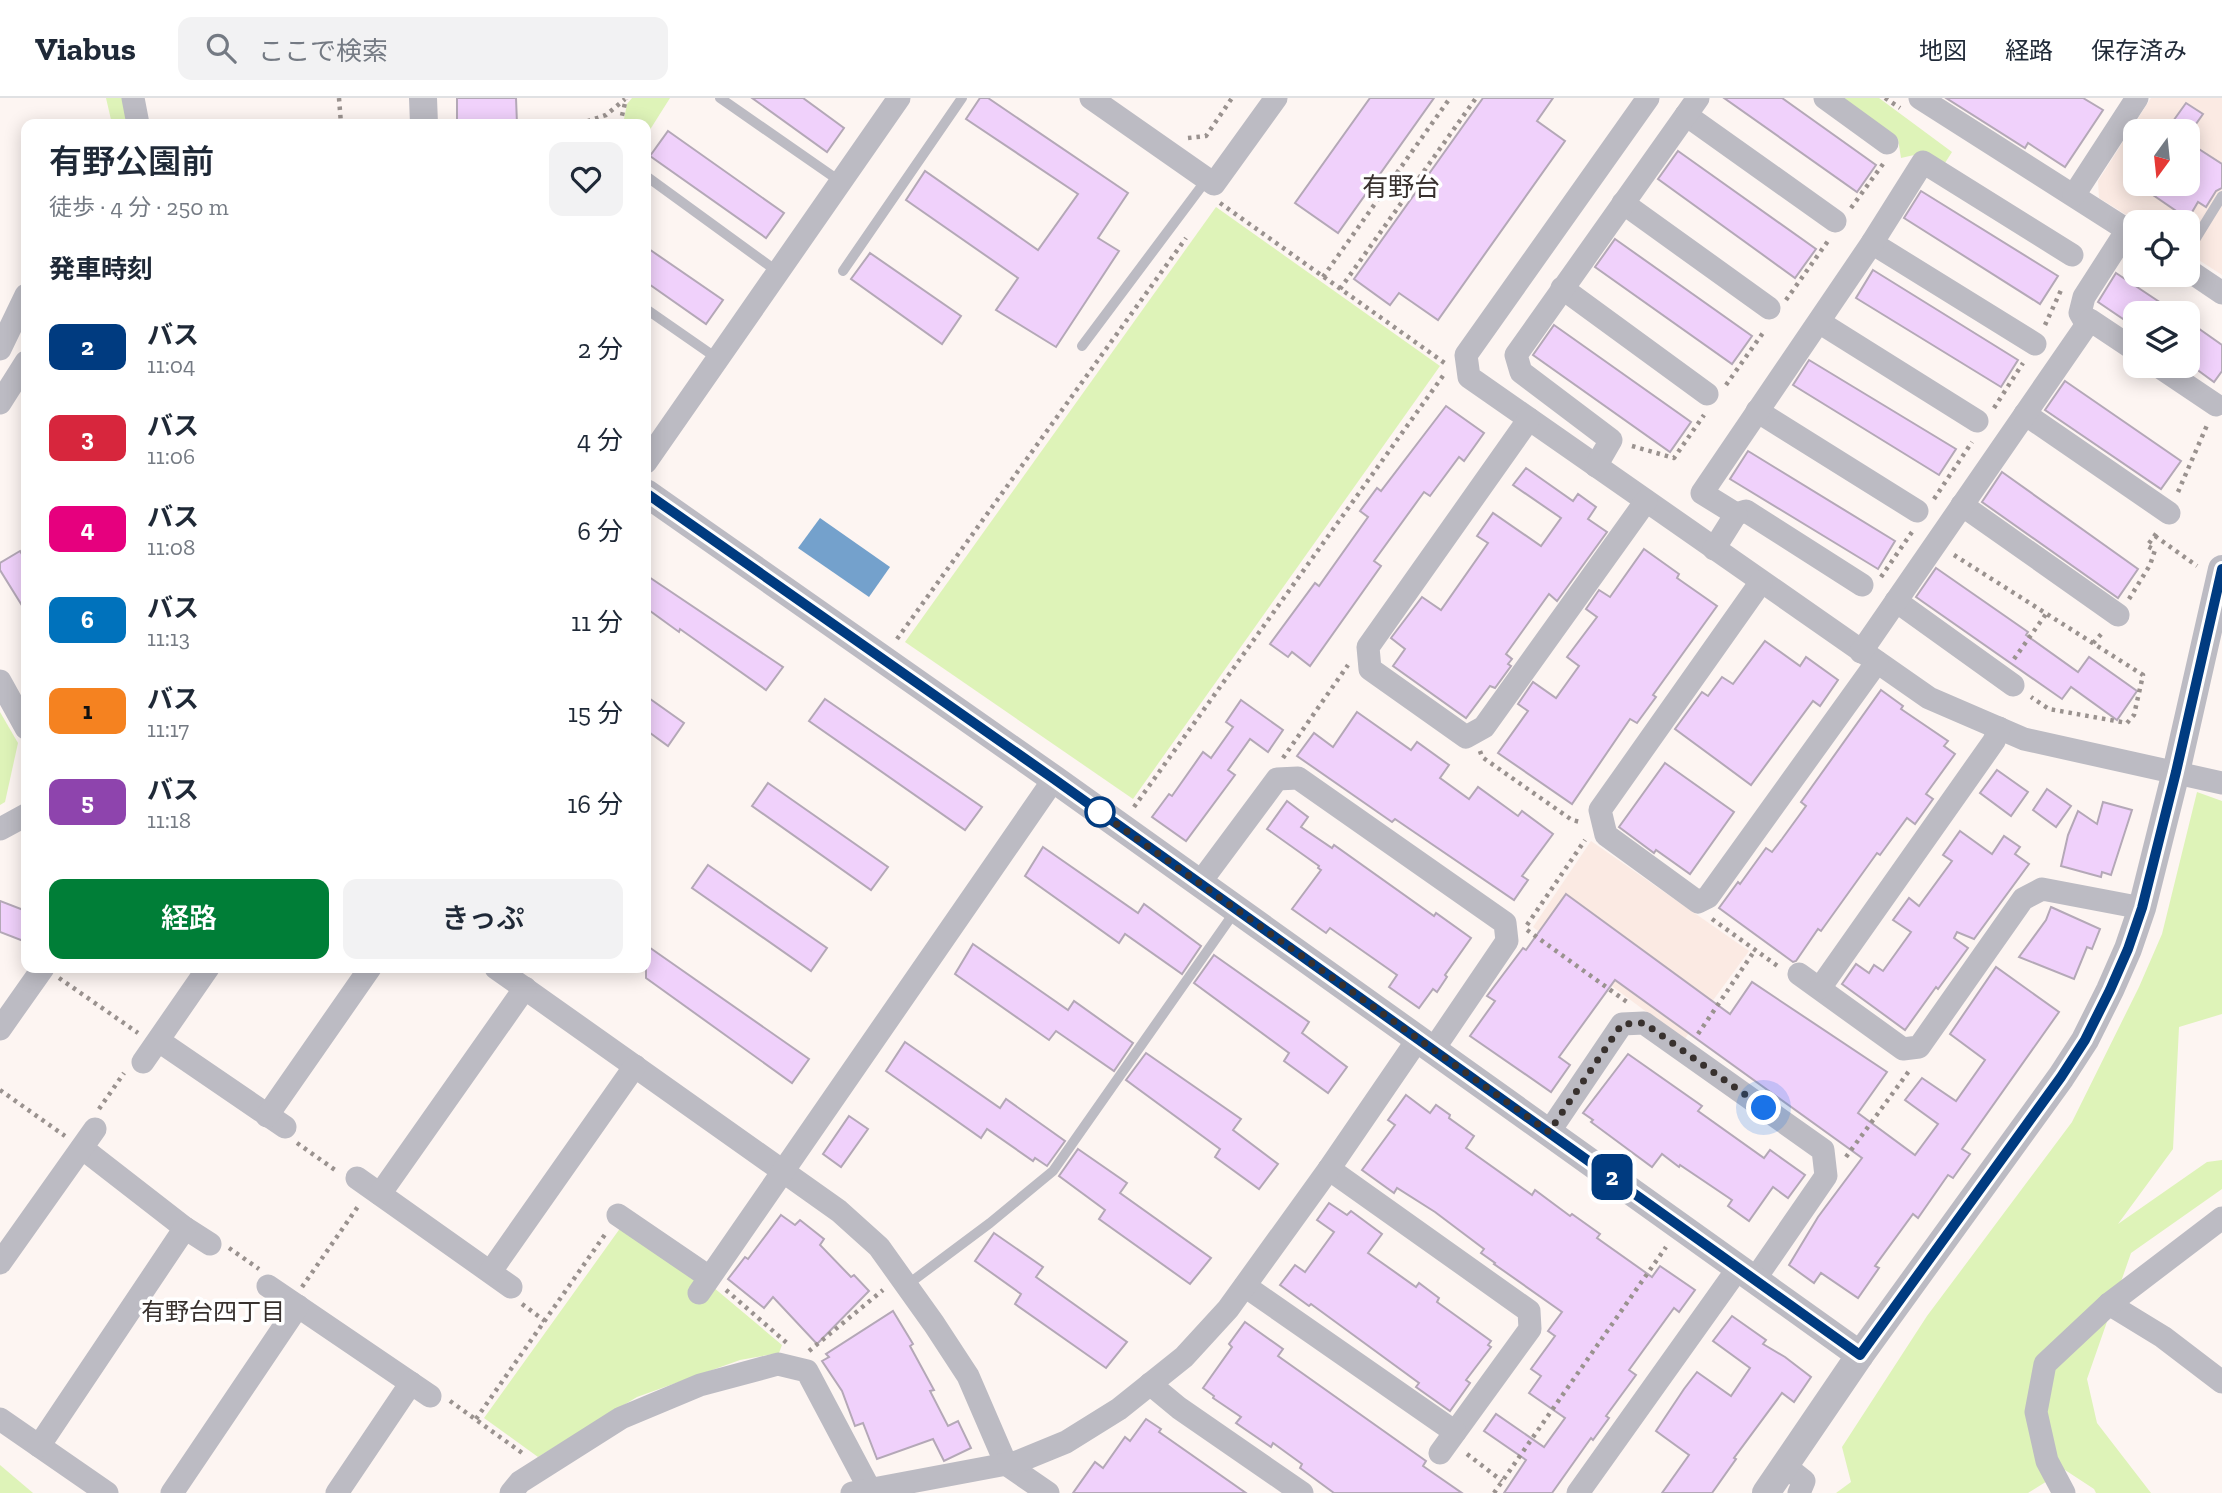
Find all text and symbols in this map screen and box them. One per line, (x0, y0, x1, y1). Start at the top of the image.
search box (178, 17, 668, 80)
text: Viabus (35, 29, 136, 68)
icon: search (202, 29, 240, 67)
text: ここで検索 (258, 35, 388, 67)
text: 地図 (1919, 36, 1967, 65)
text: 経路 (2005, 36, 2053, 65)
text: 保存済み (2091, 36, 2187, 65)
north arrow (2123, 119, 2200, 196)
map controls (2123, 119, 2200, 378)
text: 有野公園前 (49, 142, 214, 181)
button: heart (549, 142, 623, 216)
district label: 有野台 (1362, 171, 1440, 203)
text: 徒歩 · 4 分 · 250 m (49, 193, 229, 221)
button: locate (2123, 210, 2200, 287)
text: 発車時刻 (49, 253, 153, 285)
button: layers (2123, 301, 2200, 378)
text: バス (147, 319, 199, 351)
text: 2 (81, 332, 94, 361)
text: 2 分 (578, 333, 623, 365)
text: 11:04 (147, 351, 196, 379)
text: バス (147, 410, 199, 442)
text: 3 (81, 423, 94, 452)
text: 4 分 (577, 424, 623, 456)
text: 11:06 (147, 442, 195, 470)
text: バス (147, 501, 199, 533)
text: 4 (81, 514, 94, 543)
text: 6 分 (577, 515, 623, 547)
text: 11:08 (147, 533, 195, 561)
text: バス (147, 592, 199, 624)
text: 6 (81, 605, 94, 634)
text: 11 分 (571, 606, 623, 638)
text: 11:13 (147, 624, 190, 652)
text: バス (147, 683, 199, 715)
text: 1 (83, 696, 92, 725)
text: 15 分 (568, 697, 623, 729)
text: 11:17 (147, 715, 189, 743)
text: バス (147, 774, 199, 806)
text: 5 (81, 787, 94, 816)
text: 16 分 (567, 788, 623, 820)
unlabelled marker (1085, 797, 1115, 827)
text: 11:18 (147, 806, 191, 834)
button: 経路 (49, 879, 329, 959)
button: きっぷ (343, 879, 623, 959)
your location (1746, 1090, 1781, 1125)
line badge: 2 (1589, 1154, 1635, 1200)
text: 2 (1606, 1162, 1618, 1191)
district label: 有野台四丁目 (141, 1297, 285, 1326)

